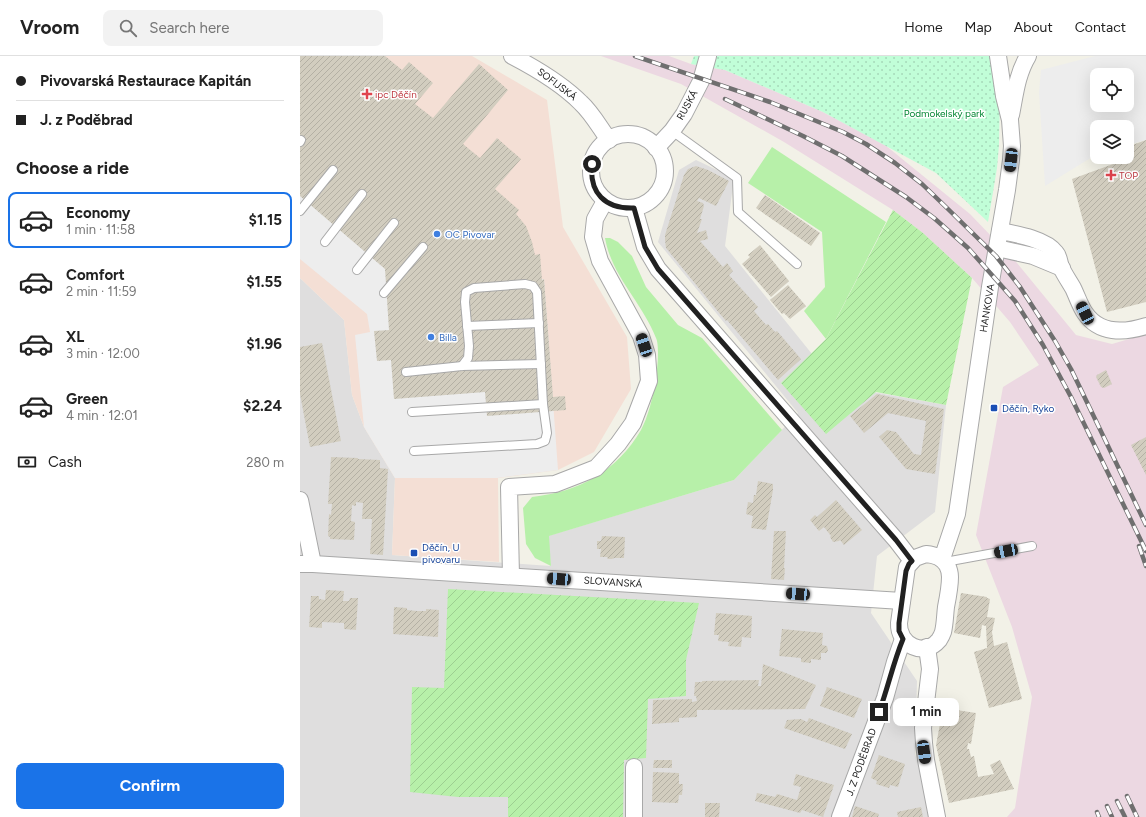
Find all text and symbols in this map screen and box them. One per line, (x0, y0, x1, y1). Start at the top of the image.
search box (103, 10, 383, 46)
text: Vroom (20, 16, 79, 39)
icon: search (117, 17, 139, 39)
text: Search here (149, 19, 229, 37)
text: Home (904, 19, 943, 36)
text: Map (965, 19, 992, 36)
text: About (1014, 19, 1053, 36)
text: Contact (1075, 19, 1126, 36)
street label: SOFIJSKÁ (535, 65, 580, 103)
map controls (1090, 68, 1134, 164)
button: locate (1090, 68, 1134, 112)
text: Pivovarská Restaurace Kapitán (40, 72, 251, 90)
place label: ipc Děčín (375, 88, 417, 101)
street label: RUSKÁ (673, 88, 701, 122)
marker: ipc Děčín (362, 89, 372, 99)
park label: Podmokelský park (904, 107, 984, 120)
text: J. z Poděbrad (40, 111, 133, 129)
button: layers (1090, 120, 1134, 164)
car (1004, 147, 1018, 173)
route start (583, 155, 601, 173)
text: Choose a ride (16, 157, 129, 179)
place label: TOP (1119, 169, 1138, 182)
marker: TOP (1106, 170, 1116, 180)
icon: car (18, 202, 54, 238)
text: Economy (66, 204, 131, 222)
text: $1.15 (249, 211, 282, 229)
text: 1 min · 11:58 (66, 222, 135, 237)
place label: OC Pivovar (445, 228, 495, 241)
marker: OC Pivovar (432, 229, 442, 239)
icon: car (18, 264, 54, 300)
text: Comfort (66, 266, 125, 284)
text: $1.55 (246, 273, 282, 291)
street label: HANKOVA (977, 283, 997, 333)
text: 2 min · 11:59 (66, 284, 136, 299)
car (1074, 300, 1096, 326)
icon: car (18, 326, 54, 362)
text: XL (66, 328, 84, 346)
place label: Billa (439, 331, 457, 344)
marker: Billa (426, 332, 436, 342)
car (635, 332, 653, 358)
text: $1.96 (246, 335, 282, 353)
text: 3 min · 12:00 (66, 346, 140, 361)
icon: car (18, 388, 54, 424)
text: Green (66, 390, 108, 408)
text: $2.24 (243, 397, 282, 415)
place label: Děčín, Ryko (1002, 402, 1055, 415)
marker: Děčín, Ryko (989, 403, 999, 413)
text: 4 min · 12:01 (66, 408, 138, 423)
icon: cash (16, 451, 38, 473)
text: Cash (48, 453, 82, 471)
text: 280 m (246, 455, 284, 470)
place label: Děčín, U pivovaru (422, 541, 460, 566)
car (993, 543, 1019, 559)
marker: Děčín, U pivovaru (409, 548, 419, 558)
car (547, 572, 571, 586)
street label: SLOVANSKÁ (583, 573, 643, 591)
car (786, 587, 810, 601)
callout: 1 min (893, 698, 959, 726)
route end (870, 703, 888, 721)
text: 1 min (911, 704, 941, 719)
street label: J. Z PODĚBRAD (843, 726, 879, 798)
car (916, 739, 932, 765)
button: Confirm (16, 763, 284, 809)

